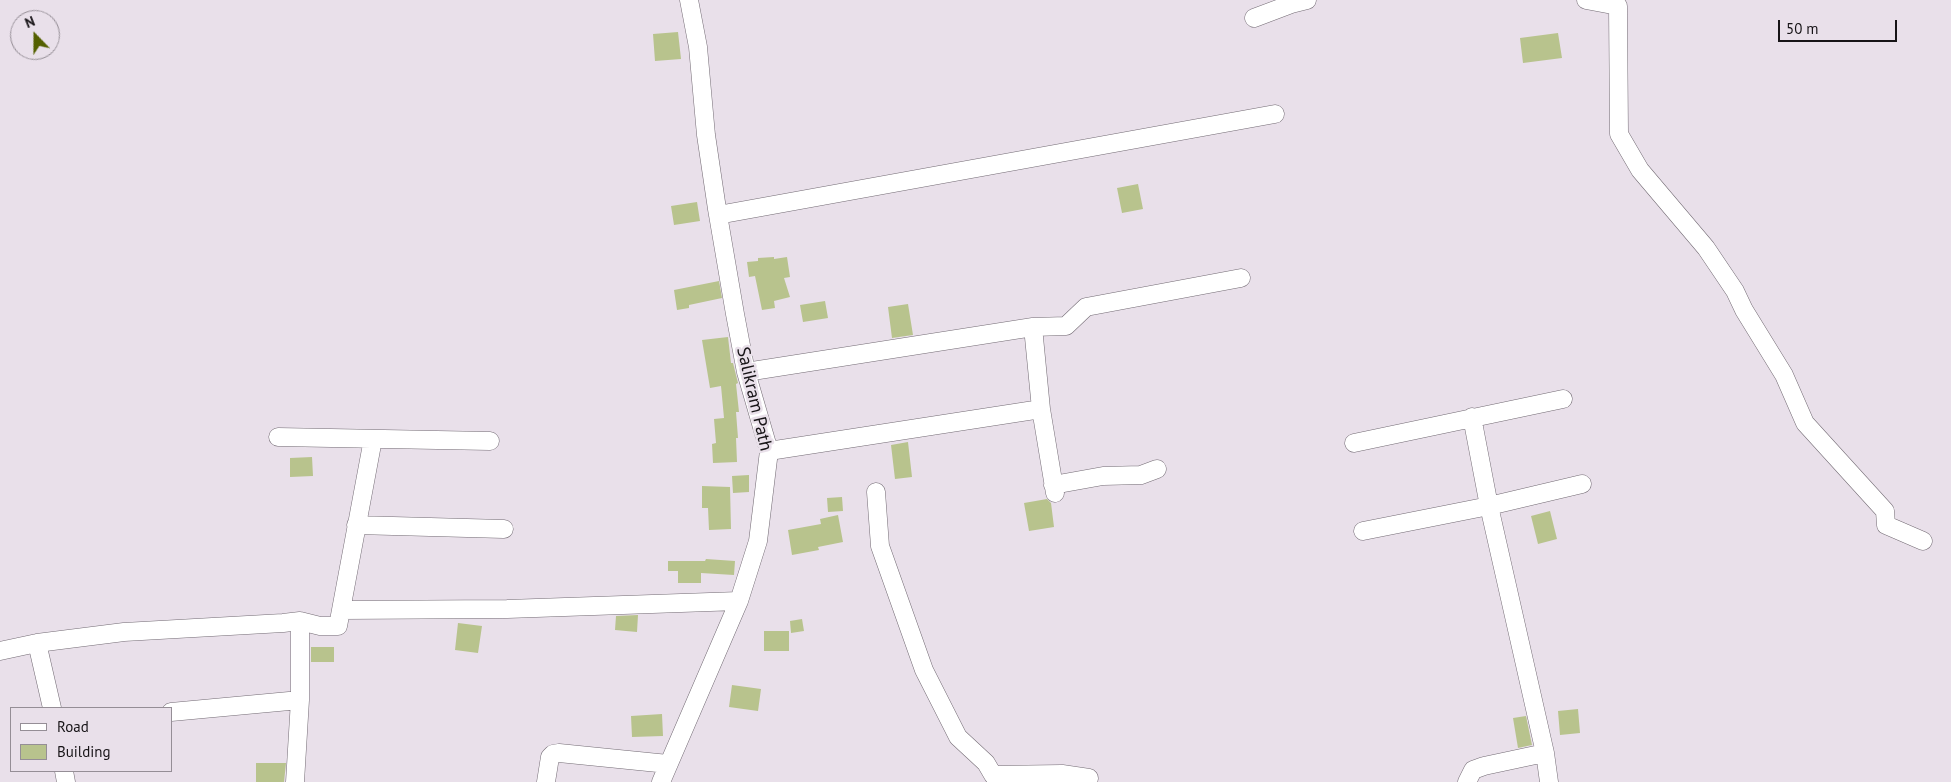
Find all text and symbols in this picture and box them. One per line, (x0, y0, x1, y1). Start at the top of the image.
north arrow (10, 10, 60, 60)
scale bar (1781, 10, 1900, 42)
text: N (22, 12, 37, 32)
text: 50 m (1786, 19, 1819, 38)
street label: Salikram Path (732, 345, 776, 453)
legend (10, 707, 172, 772)
text: Road (57, 717, 89, 736)
text: Building (57, 742, 111, 761)

